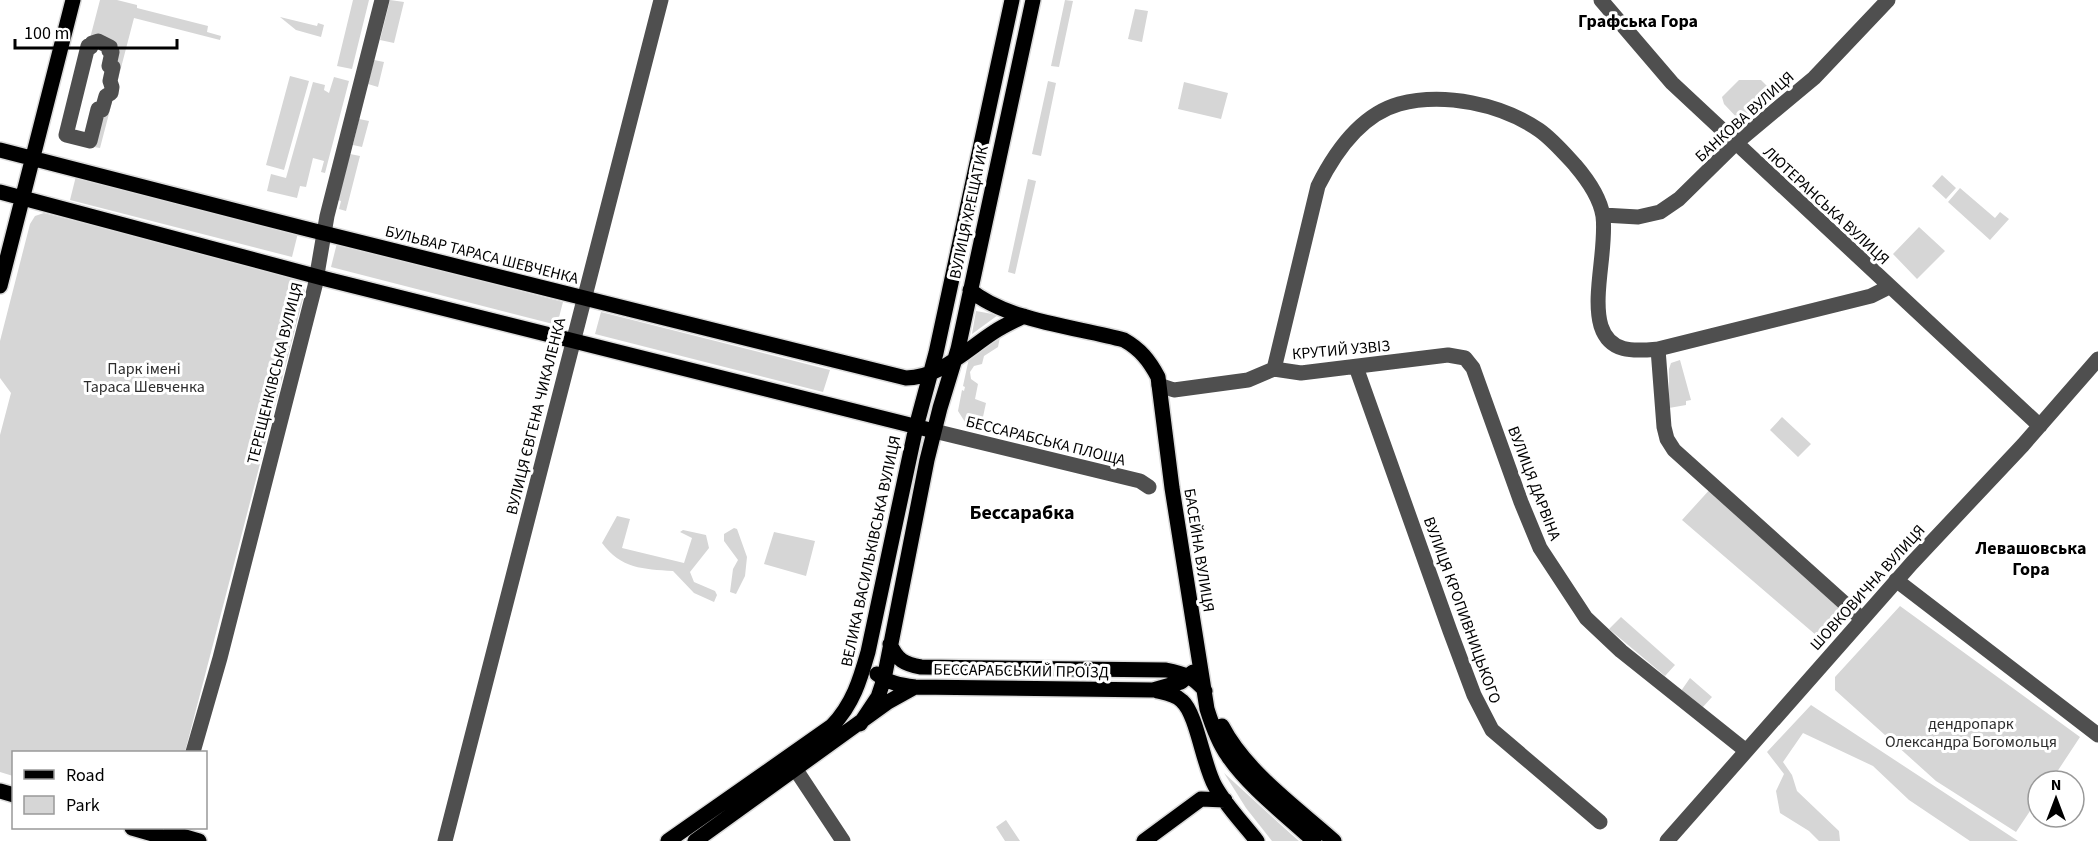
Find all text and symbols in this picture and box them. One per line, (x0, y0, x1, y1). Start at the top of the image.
district label: Графська Гора (1578, 9, 1698, 34)
scale bar (15, 12, 177, 50)
text: 100 m (24, 21, 69, 46)
street label: БАНКОВА ВУЛИЦЯ (1690, 66, 1799, 167)
street label: ЛЮТЕРАНСЬКА ВУЛИЦЯ (1758, 141, 1894, 270)
street label: ВУЛИЦЯ ХРЕЩАТИК (944, 143, 994, 281)
street label: БУЛЬВАР ТАРАСА ШЕВЧЕНКА (383, 220, 581, 290)
street label: ТЕРЕЩЕНКІВСЬКА ВУЛИЦЯ (242, 280, 308, 466)
street label: ВУЛИЦЯ ЄВГЕНА ЧИКАЛЕНКА (501, 315, 571, 517)
street label: КРУТИЙ УЗВІЗ (1291, 335, 1391, 365)
park label: Парк імені Тараса Шевченка (83, 358, 205, 398)
street label: БЕССАРАБСЬКА ПЛОЩА (964, 410, 1128, 472)
street label: ВУЛИЦЯ ДАРВІНА (1502, 423, 1566, 544)
street label: ВЕЛИКА ВАСИЛЬКІВСЬКА ВУЛИЦЯ (836, 434, 906, 669)
street label: БАСЕЙНА ВУЛИЦЯ (1178, 487, 1220, 614)
district label: Бессарабка (969, 499, 1075, 527)
street label: ВУЛИЦЯ КРОПИВНИЦЬКОГО (1418, 514, 1506, 707)
street label: ШОВКОВИЧНА ВУЛИЦЯ (1805, 520, 1930, 655)
district label: Левашовська Гора (1975, 536, 2086, 582)
street label: БЕССАРАБСЬКИЙ ПРОЇЗД (933, 658, 1109, 684)
park label: дендропарк Олександра Богомольця (1885, 713, 2057, 753)
legend (12, 751, 207, 829)
text: Road (66, 763, 105, 788)
north arrow (2026, 769, 2086, 829)
text: N (2051, 774, 2061, 796)
text: Park (66, 793, 100, 818)

